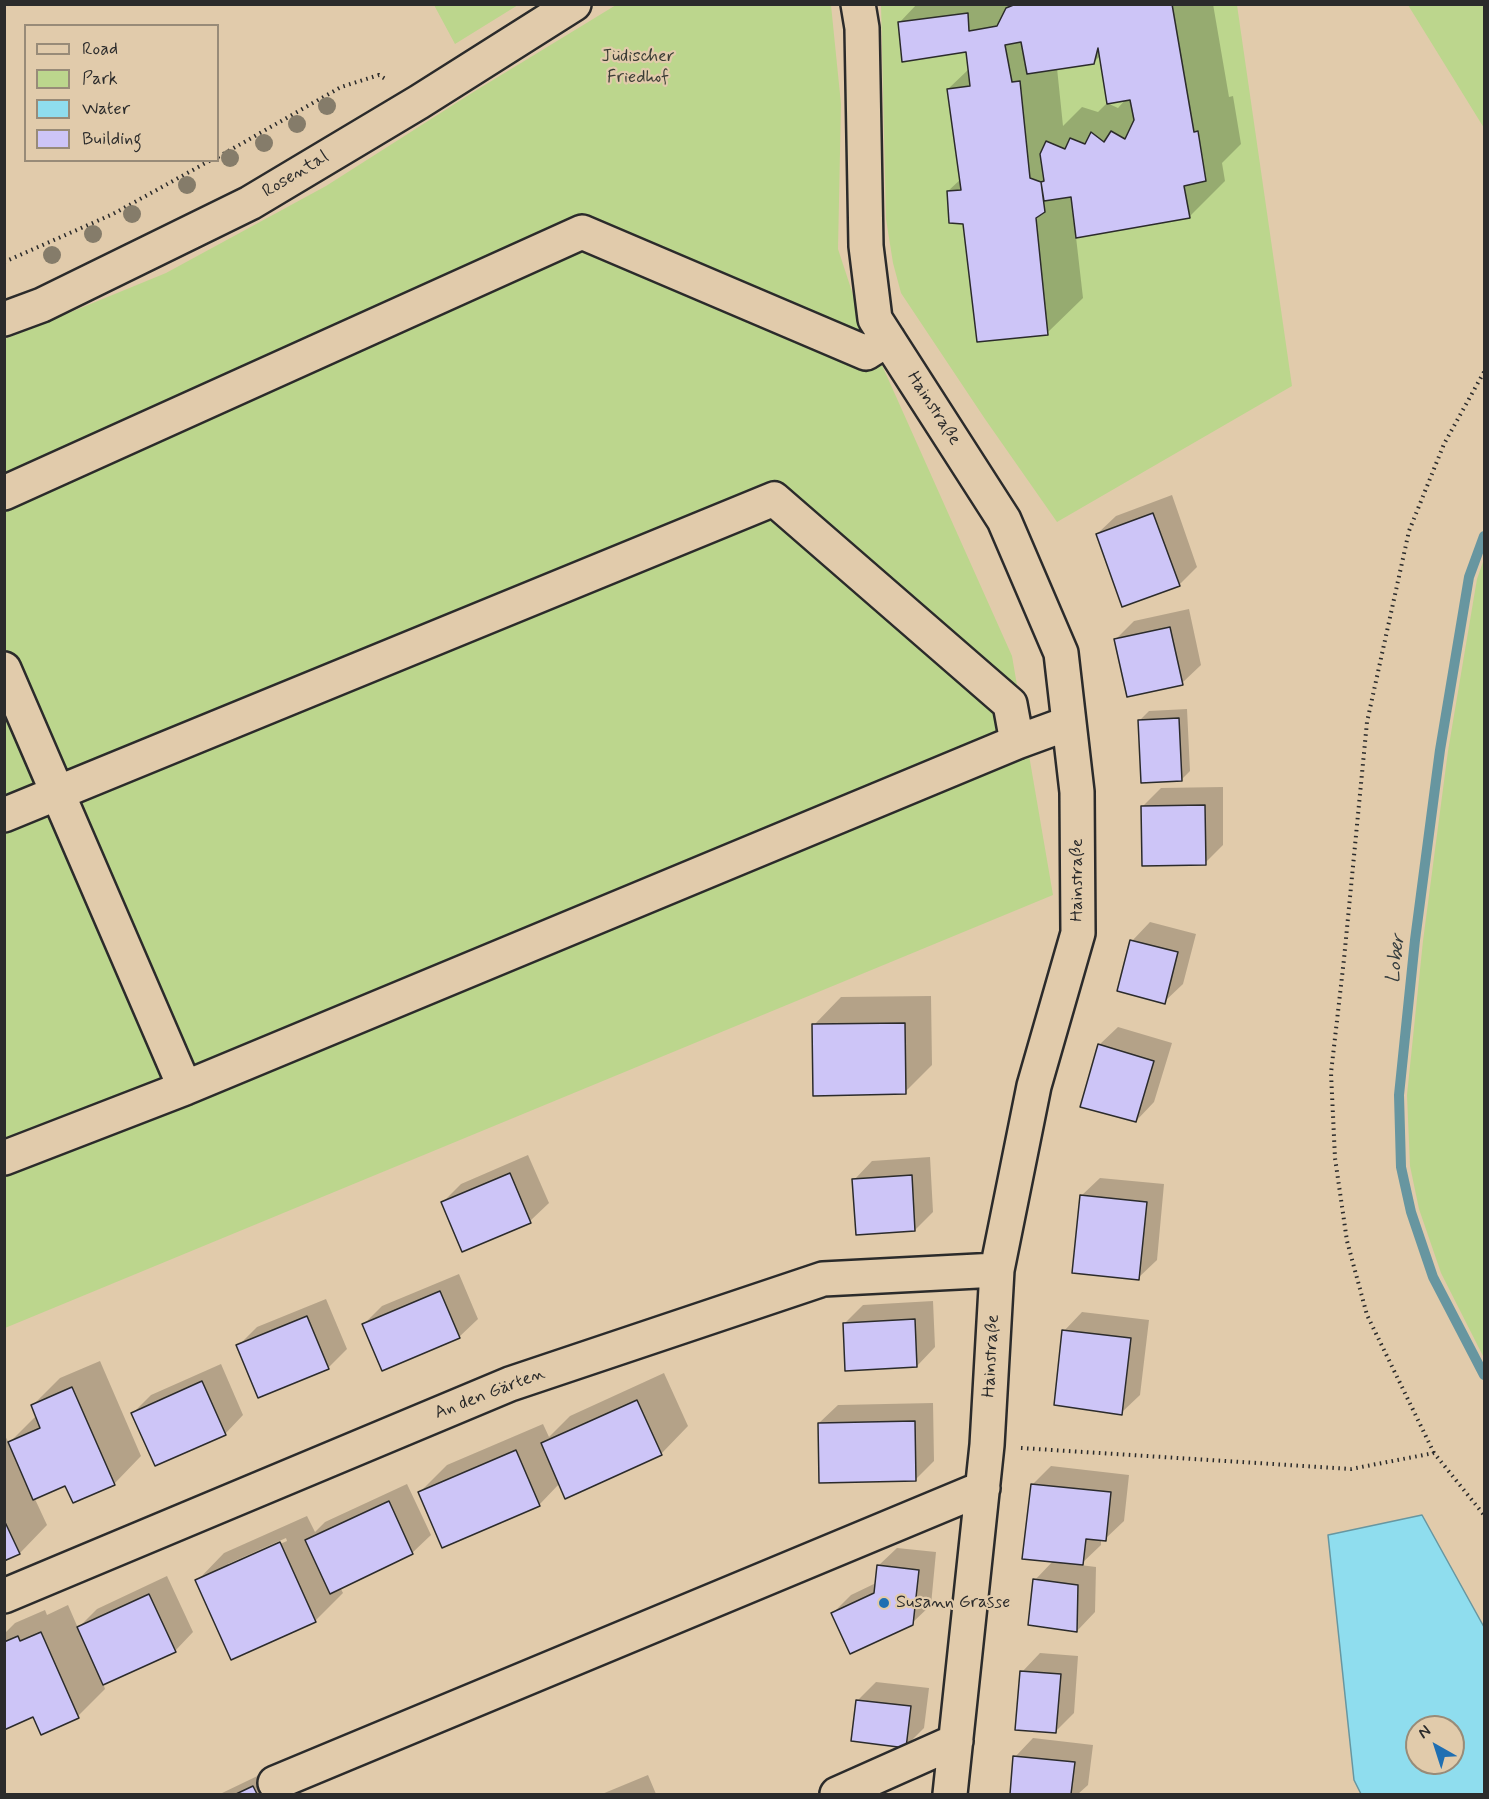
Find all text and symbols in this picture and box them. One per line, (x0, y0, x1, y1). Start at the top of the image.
legend (24, 24, 219, 162)
text: Road (82, 37, 118, 61)
park label: Jüdischer Friedhof (601, 46, 675, 88)
text: Park (82, 67, 118, 91)
text: Water (82, 97, 130, 121)
text: Building (82, 127, 142, 151)
street label: Rosental (259, 147, 333, 203)
street label: Hainstraße (901, 368, 965, 450)
street label: Hainstraße (1067, 838, 1089, 922)
water label: Lober (1382, 933, 1412, 985)
street label: Hainstraße (979, 1314, 1005, 1398)
street label: An den Gärten (432, 1363, 548, 1425)
place label: Susann Grasse (896, 1592, 1010, 1614)
marker: Susann Grasse (877, 1596, 891, 1610)
north arrow (1405, 1715, 1465, 1775)
text: N (1414, 1721, 1435, 1744)

